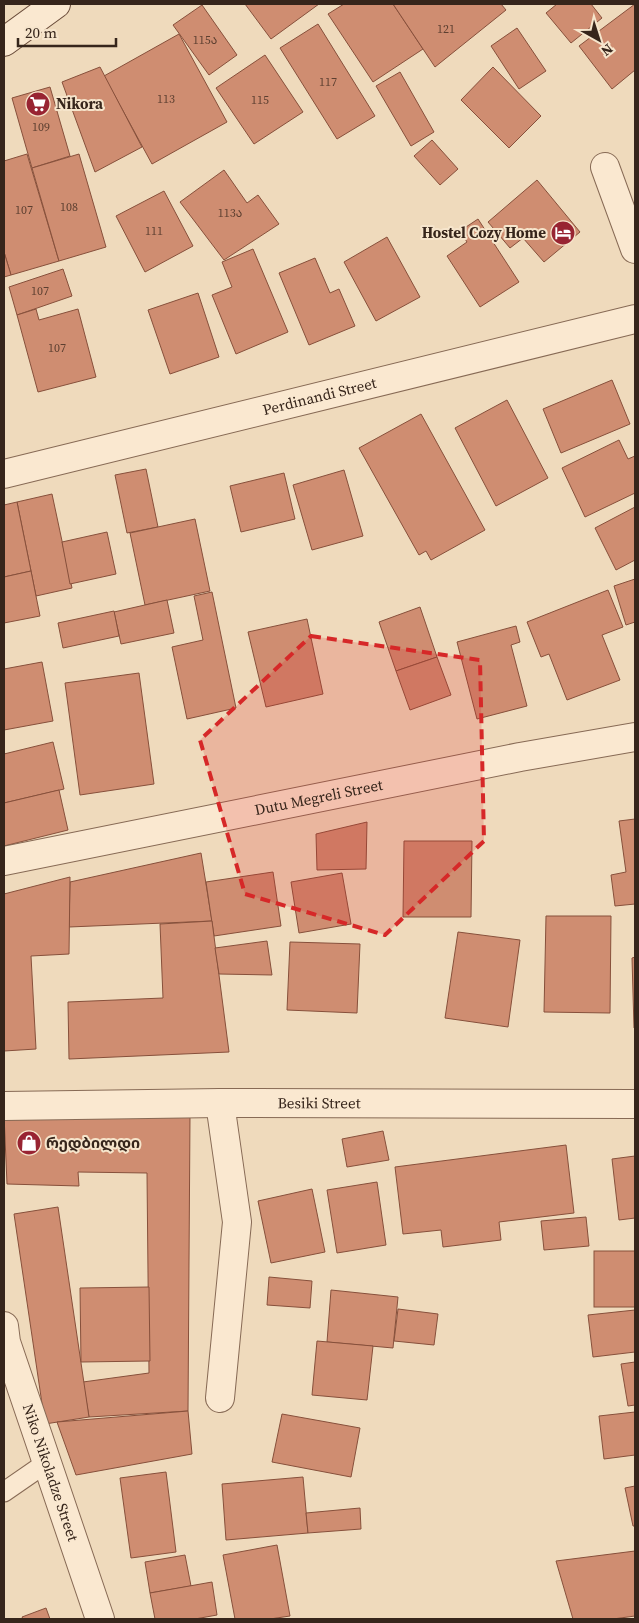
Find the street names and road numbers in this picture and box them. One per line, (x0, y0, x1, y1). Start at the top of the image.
street label: Perdinandi Street (260, 372, 379, 420)
street label: Dutu Megreli Street (253, 774, 385, 820)
street label: Besiki Street (277, 1092, 361, 1113)
street label: Niko Nikoladze Street (18, 1401, 84, 1544)

